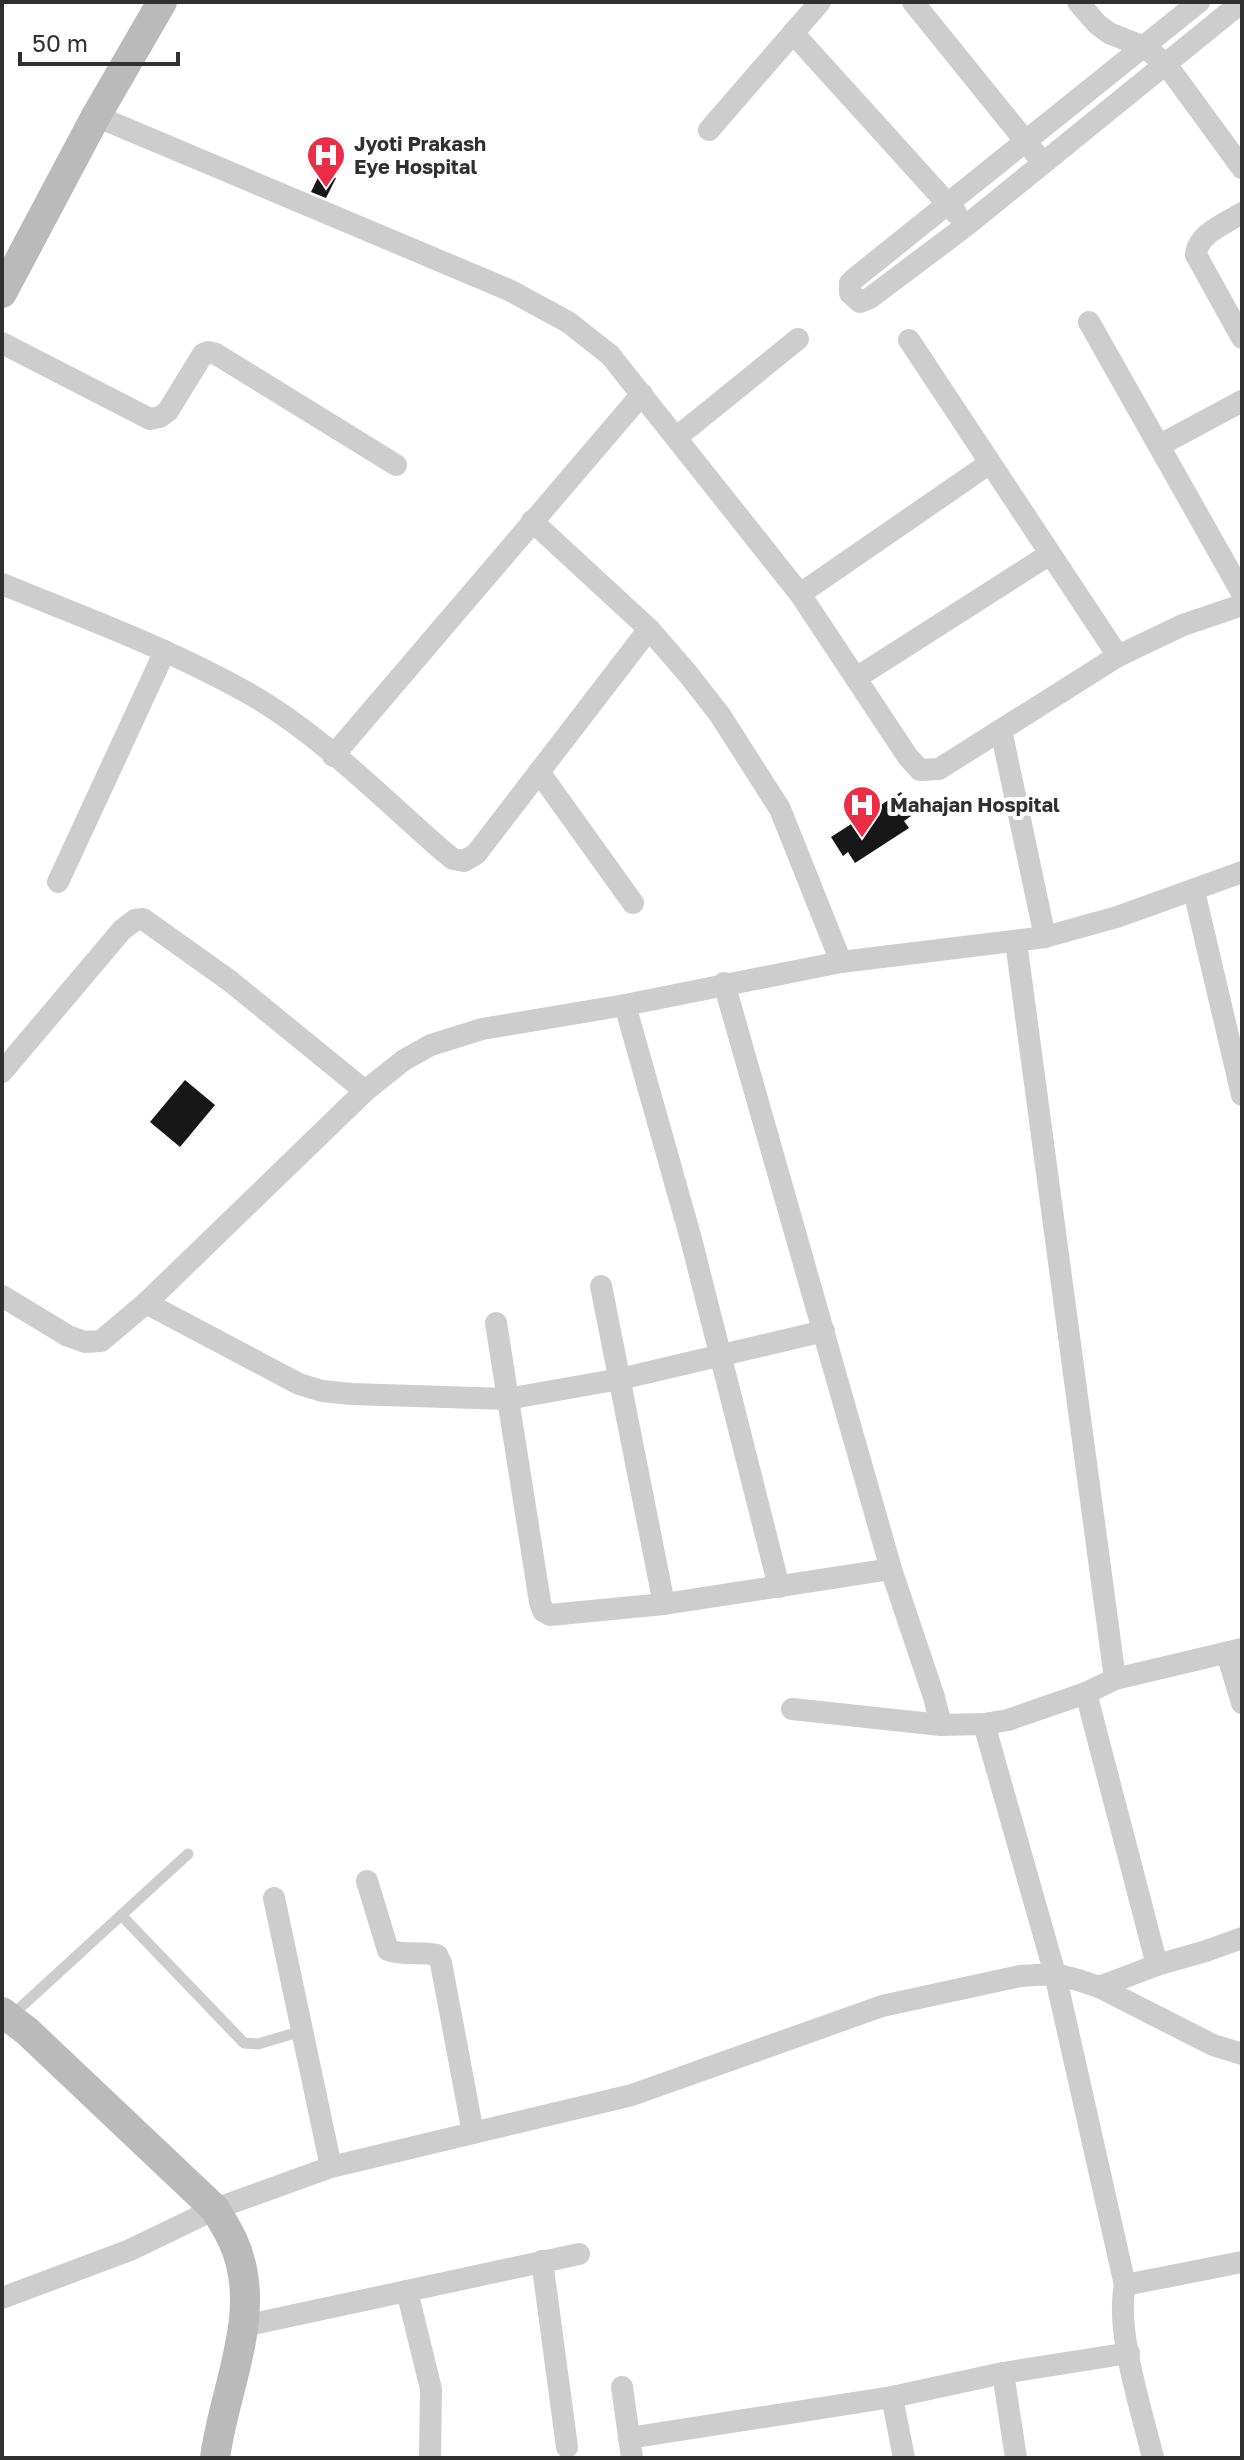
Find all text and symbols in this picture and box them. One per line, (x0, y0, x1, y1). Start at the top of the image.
scale bar (20, 16, 178, 66)
text: 50 m (32, 28, 88, 57)
place label: Jyoti Prakash Eye Hospital (354, 131, 486, 178)
hospital icon: Jyoti Prakash Eye Hospital (305, 134, 347, 189)
hospital icon: Mahajan Hospital (841, 784, 883, 839)
place label: Mahajan Hospital (890, 792, 1060, 816)

